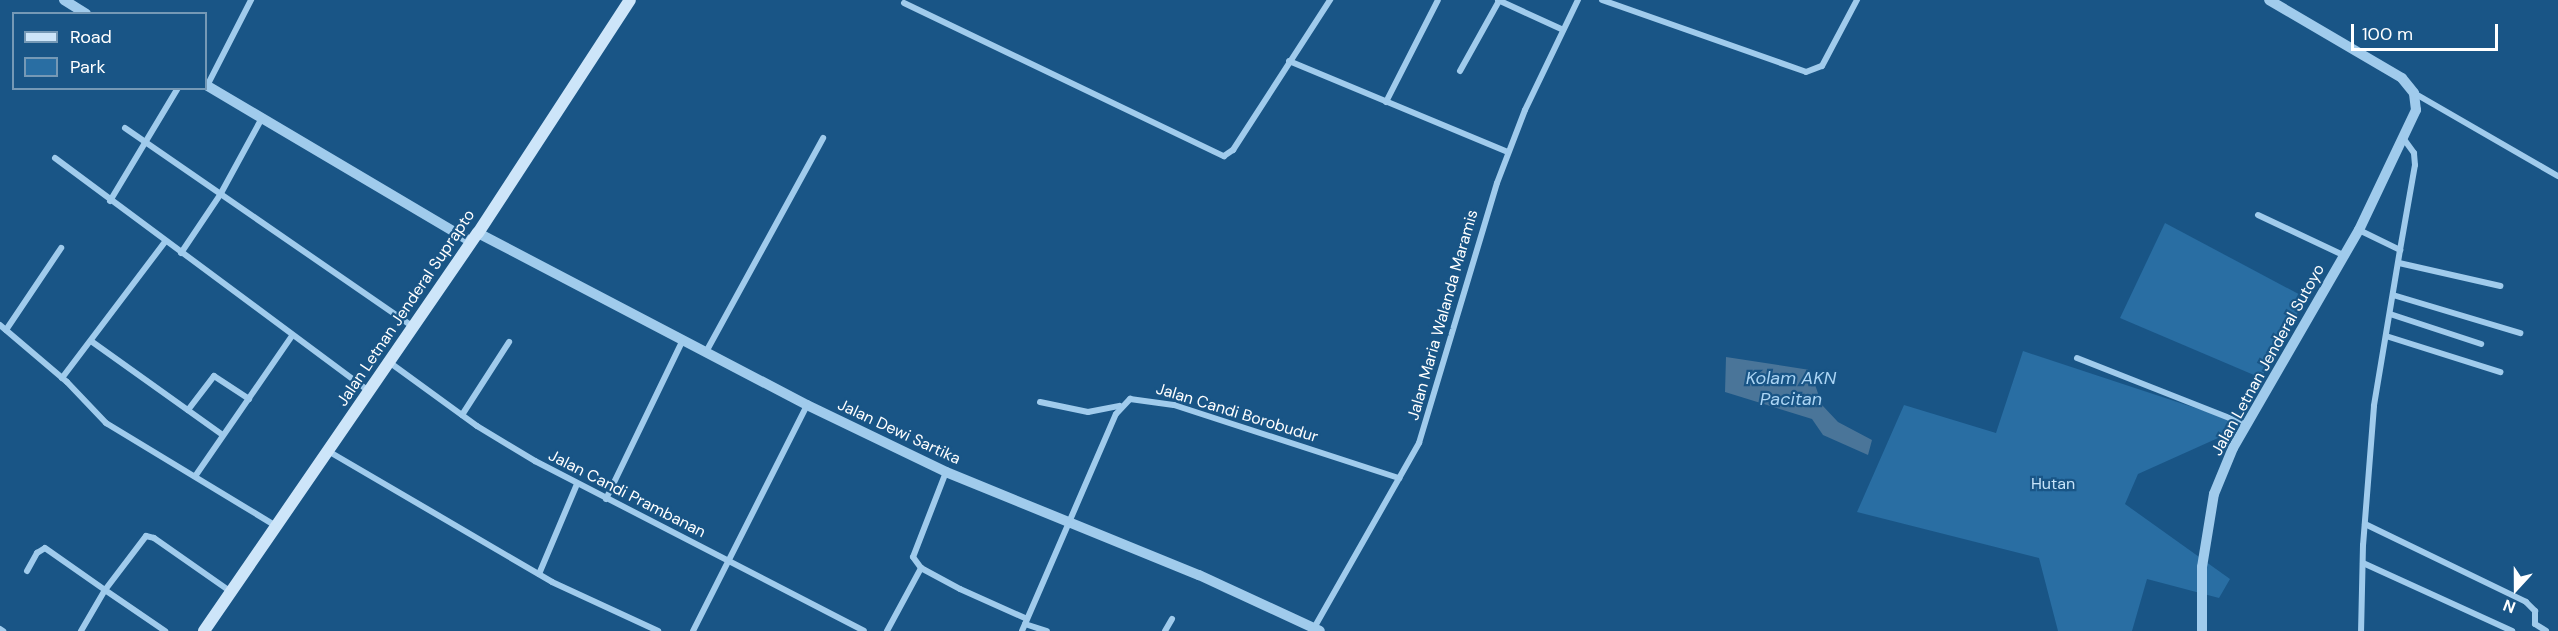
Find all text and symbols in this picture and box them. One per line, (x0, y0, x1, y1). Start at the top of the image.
legend (12, 12, 207, 90)
scale bar (2354, 12, 2501, 50)
text: 100 m (2362, 22, 2413, 46)
text: Road (70, 25, 112, 49)
text: Park (70, 55, 106, 79)
street label: Jalan Letnan Jenderal Suprapto (333, 206, 479, 410)
street label: Jalan Maria Walanda Maramis (1404, 208, 1482, 422)
street label: Jalan Letnan Jenderal Sutoyo (2207, 261, 2329, 459)
water label: Kolam AKN Pacitan (1746, 368, 1836, 410)
street label: Jalan Candi Borobudur (1154, 379, 1320, 447)
street label: Jalan Dewi Sartika (835, 395, 963, 469)
street label: Jalan Candi Prambanan (545, 446, 709, 542)
park label: Hutan (2031, 474, 2075, 494)
north arrow (2486, 559, 2546, 619)
text: N (2500, 594, 2519, 618)

